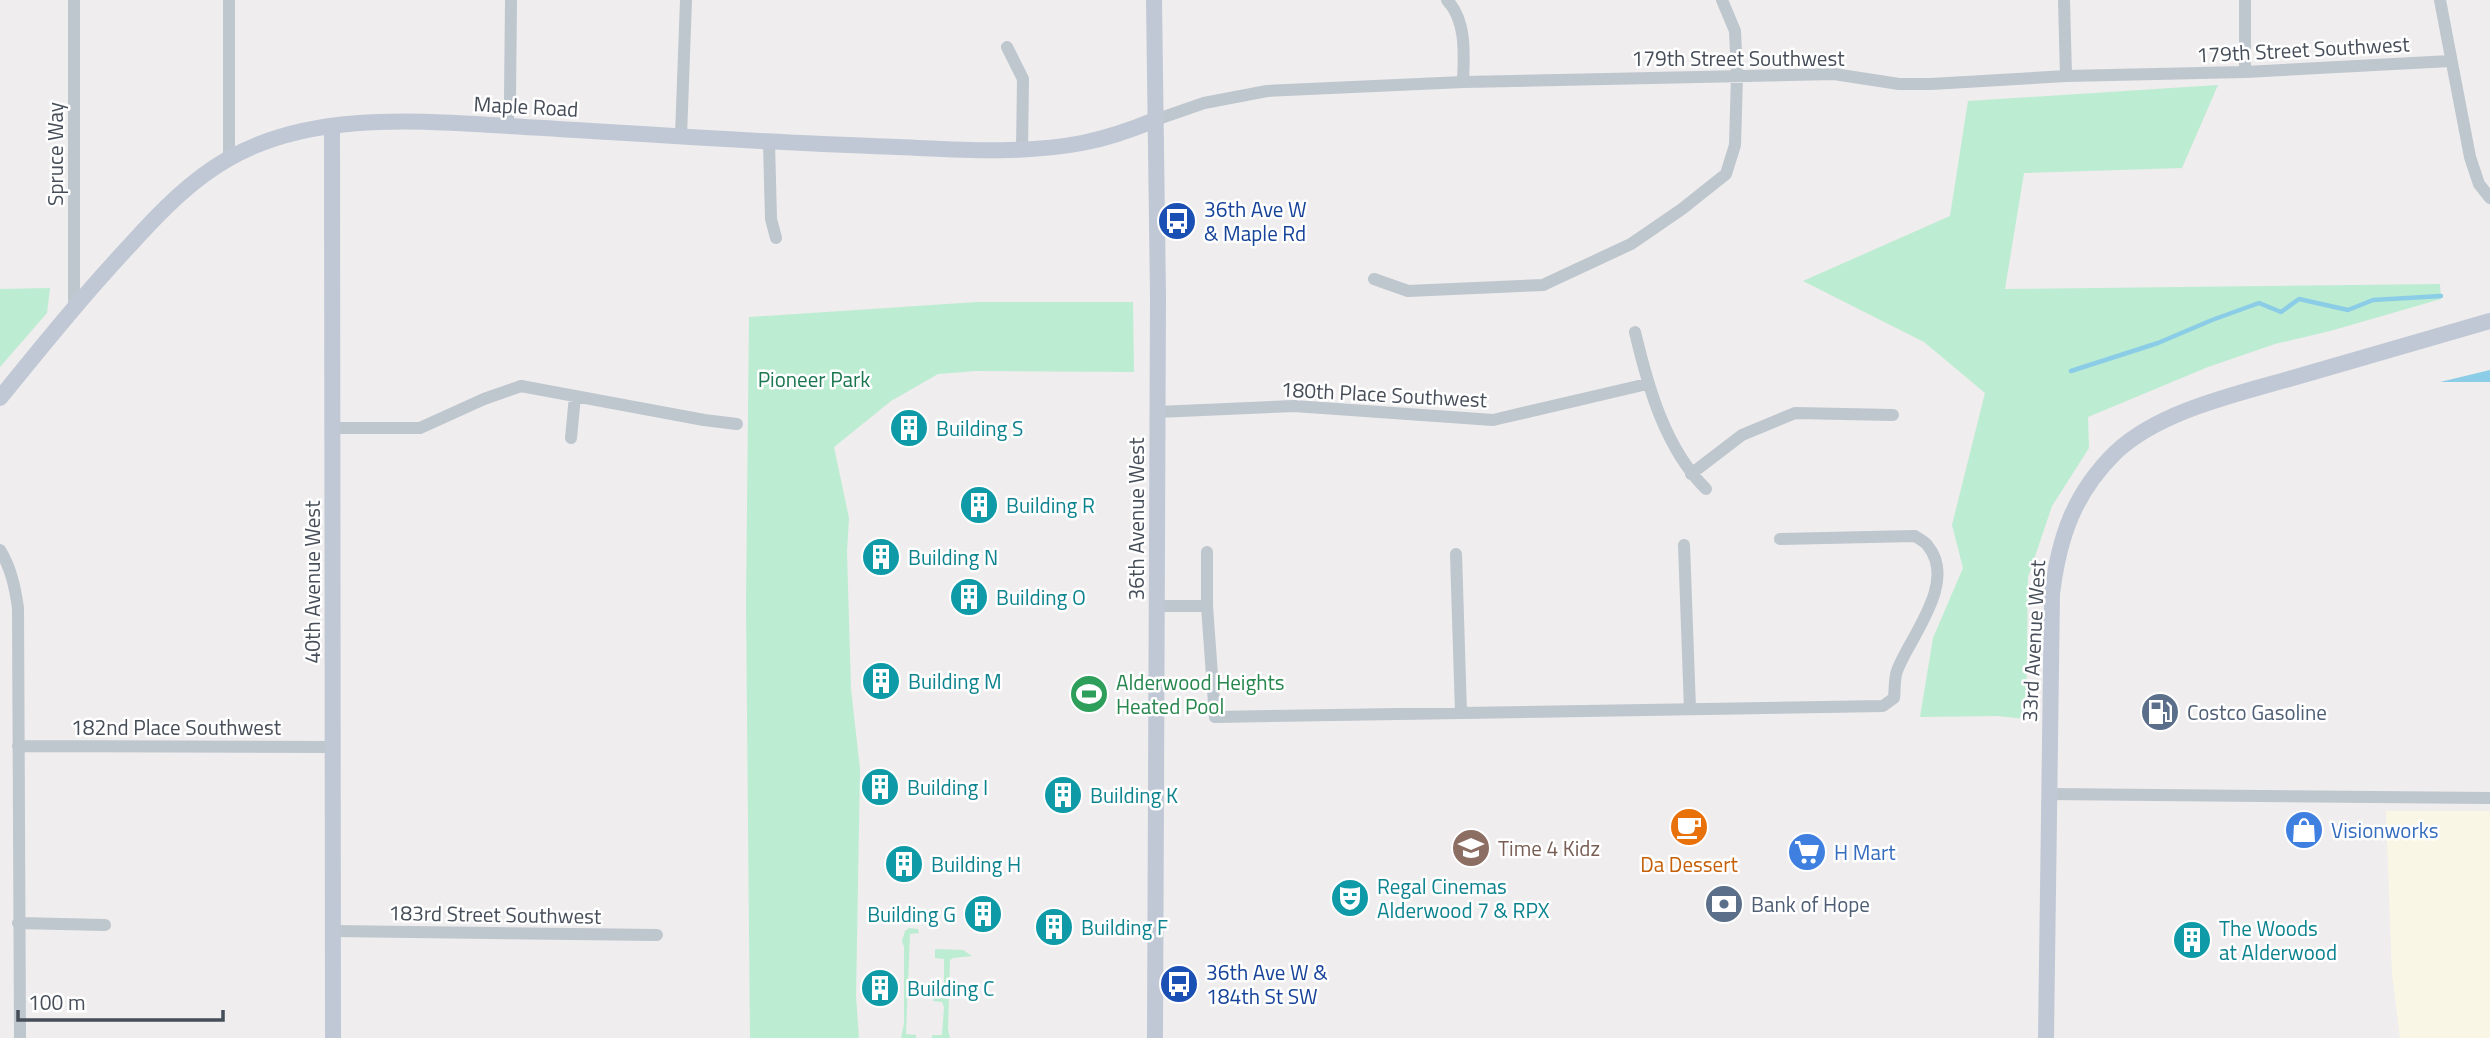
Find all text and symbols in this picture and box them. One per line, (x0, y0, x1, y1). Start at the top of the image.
street label: 179th Street Southwest (2196, 27, 2411, 71)
street label: 179th Street Southwest (1631, 42, 1845, 74)
street label: Maple Road (473, 87, 579, 125)
street label: Spruce Way (39, 102, 71, 206)
place label: 36th Ave W & Maple Rd (1204, 193, 1307, 249)
bus stop icon: 36th Ave W & Maple Rd (1156, 200, 1198, 242)
park label: Pioneer Park (758, 363, 870, 395)
street label: 180th Place Southwest (1280, 373, 1489, 415)
building icon: Building S (888, 407, 930, 449)
place label: Building S (936, 412, 1023, 444)
street label: 36th Avenue West (1120, 437, 1152, 601)
building icon: Building R (958, 484, 1000, 526)
place label: Building R (1006, 489, 1095, 521)
street label: 40th Avenue West (296, 500, 328, 664)
building icon: Building N (860, 536, 902, 578)
place label: Building N (908, 541, 998, 573)
street label: 33rd Avenue West (2013, 558, 2053, 723)
building icon: Building O (948, 576, 990, 618)
place label: Building O (996, 581, 1086, 613)
building icon: Building M (860, 660, 902, 702)
place label: Building M (908, 665, 1002, 697)
place label: Alderwood Heights Heated Pool (1116, 666, 1285, 722)
sports icon: Alderwood Heights Heated Pool (1068, 673, 1110, 715)
fuel station icon: Costco Gasoline (2139, 691, 2181, 733)
place label: Costco Gasoline (2187, 696, 2327, 728)
street label: 182nd Place Southwest (71, 711, 282, 743)
building icon: Building I (859, 766, 901, 808)
place label: Building I (907, 771, 988, 803)
building icon: Building K (1042, 774, 1084, 816)
place label: Building K (1090, 779, 1178, 811)
cafe icon: Da Dessert (1668, 806, 1710, 848)
shop icon: Visionworks (2283, 809, 2325, 851)
place label: Visionworks (2331, 814, 2439, 846)
school or university icon: Time 4 Kidz (1450, 827, 1492, 869)
supermarket icon: H Mart (1786, 831, 1828, 873)
place label: Time 4 Kidz (1498, 832, 1600, 864)
place label: H Mart (1834, 836, 1896, 868)
building icon: Building H (883, 843, 925, 885)
place label: Building H (931, 848, 1021, 880)
place label: Da Dessert (1640, 848, 1738, 880)
place label: Regal Cinemas Alderwood 7 & RPX (1377, 870, 1550, 926)
theatre icon: Regal Cinemas Alderwood 7 & RPX (1329, 877, 1371, 919)
bank icon: Bank of Hope (1703, 883, 1745, 925)
place label: Bank of Hope (1751, 888, 1870, 920)
building icon: Building G (962, 893, 1004, 935)
street label: 183rd Street Southwest (388, 896, 602, 932)
place label: Building G (867, 898, 956, 930)
building icon: Building F (1033, 906, 1075, 948)
place label: Building F (1081, 911, 1168, 943)
place label: The Woods at Alderwood (2219, 912, 2337, 968)
building icon: The Woods at Alderwood (2171, 919, 2213, 961)
place label: 36th Ave W & 184th St SW (1206, 956, 1328, 1012)
bus stop icon: 36th Ave W & 184th St SW (1158, 963, 1200, 1005)
building icon: Building C (859, 967, 901, 1009)
place label: Building C (907, 972, 994, 1004)
scale bar (18, 978, 222, 1022)
text: 100 m (28, 986, 85, 1018)

